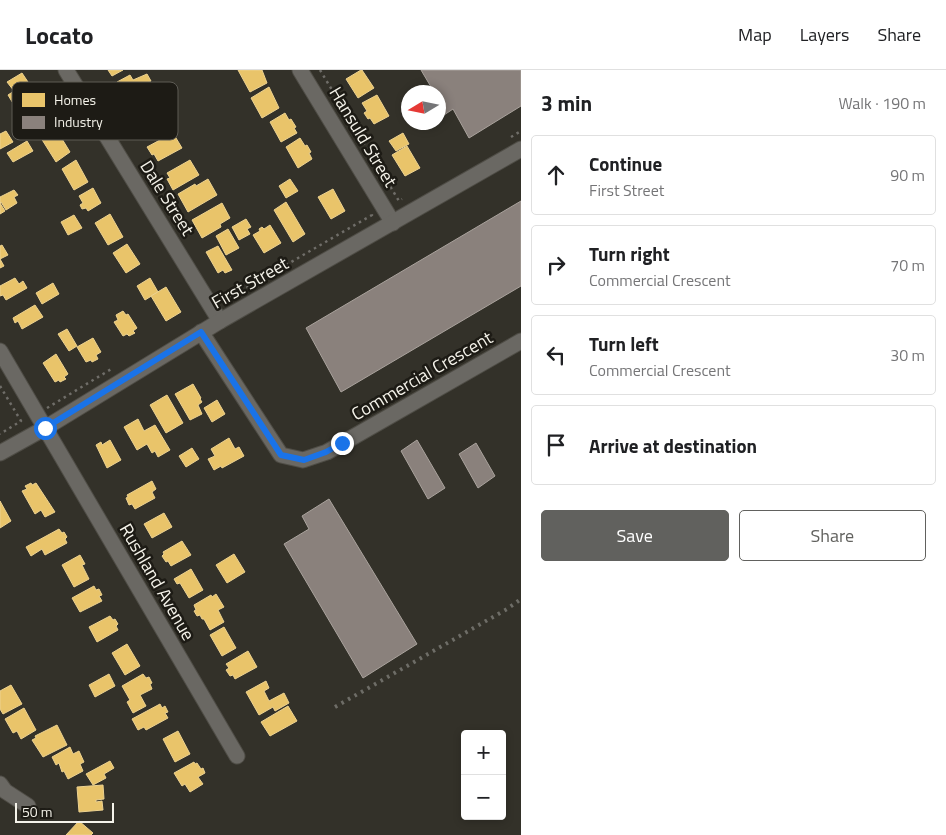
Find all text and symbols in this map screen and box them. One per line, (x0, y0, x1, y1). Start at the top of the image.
text: Locato (25, 17, 94, 53)
text: Map (738, 21, 772, 48)
text: Layers (800, 21, 849, 48)
text: Share (877, 21, 921, 48)
street label: Hansuld Street (323, 81, 404, 193)
legend (12, 82, 178, 140)
north arrow (401, 85, 446, 130)
text: 3 min (541, 87, 592, 119)
text: Homes (54, 89, 96, 110)
text: Walk · 190 m (838, 91, 926, 115)
text: Industry (54, 111, 103, 132)
text: Continue (589, 149, 662, 178)
street label: Dale Street (134, 155, 202, 241)
icon: ahead (542, 161, 570, 189)
text: 90 m (890, 163, 925, 187)
text: First Street (589, 178, 664, 202)
text: Turn right (589, 239, 670, 268)
street label: First Street (206, 249, 294, 315)
icon: right (542, 251, 570, 279)
text: 70 m (890, 253, 925, 277)
text: Commercial Crescent (589, 268, 731, 292)
street label: Commercial Crescent (346, 324, 498, 427)
text: Turn left (589, 329, 659, 358)
icon: left (542, 341, 570, 369)
text: 30 m (890, 343, 925, 367)
text: Commercial Crescent (589, 358, 731, 382)
route start (34, 417, 57, 440)
icon: arrive (542, 431, 570, 459)
text: Arrive at destination (589, 431, 757, 460)
route end (331, 432, 354, 455)
button: Save (541, 510, 729, 561)
button: Share (739, 510, 926, 561)
street label: Rushland Avenue (113, 518, 202, 645)
map controls (461, 730, 506, 820)
button: + (461, 730, 506, 775)
button: − (461, 775, 506, 820)
scale bar (15, 800, 114, 823)
text: 50 m (22, 801, 52, 822)

